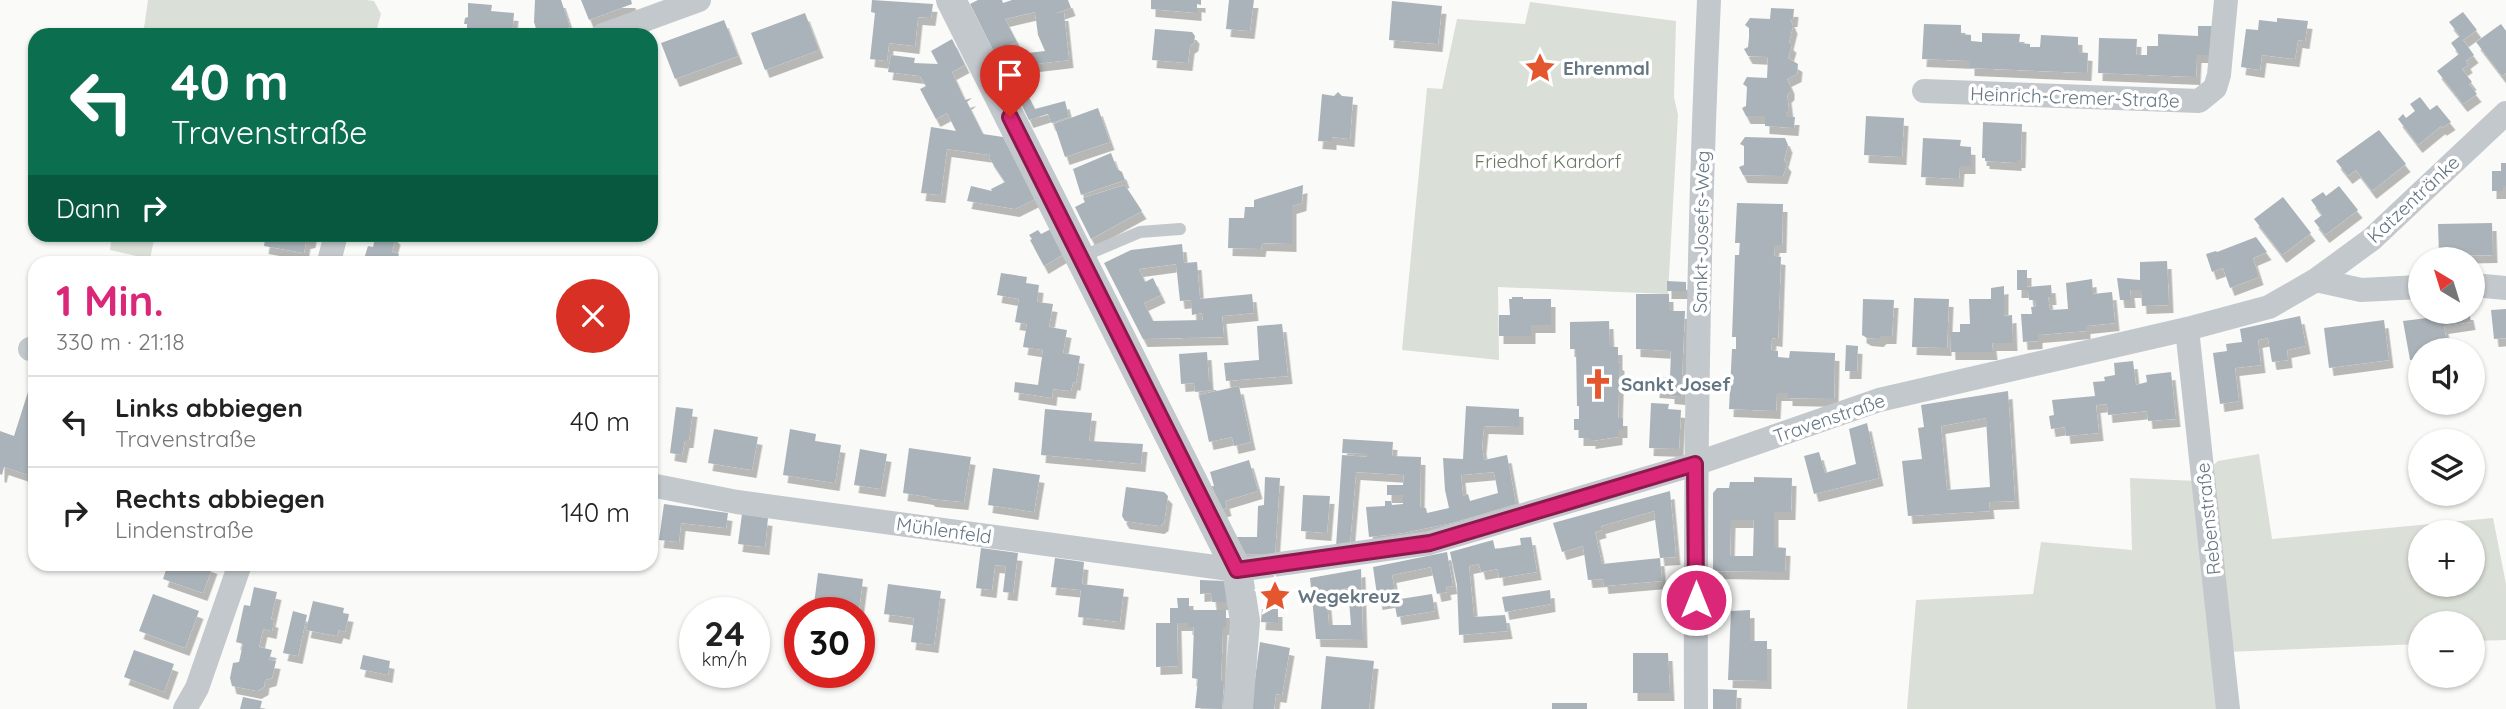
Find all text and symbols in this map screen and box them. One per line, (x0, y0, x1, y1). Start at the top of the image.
pin (980, 45, 1040, 117)
text: 40 m (171, 51, 289, 112)
place icon: Ehrenmal (1523, 51, 1557, 85)
icon: left (56, 56, 147, 147)
icon: arrive (991, 56, 1029, 94)
place label: Ehrenmal (1563, 56, 1650, 80)
street label: Heinrich-Cremer-Straße (1970, 81, 2180, 113)
text: Travenstraße (171, 112, 367, 152)
park label: Friedhof Kardorf (1475, 149, 1622, 173)
street label: Sankt-Josefs-Weg (1688, 150, 1714, 314)
street label: Katzentränke (2362, 150, 2464, 248)
icon: right (135, 189, 173, 227)
text: Dann (56, 192, 121, 225)
north arrow (2408, 247, 2485, 324)
map controls (2408, 247, 2485, 688)
text: 1 Min. (56, 274, 164, 327)
button: close (556, 279, 630, 353)
text: 330 m · 21:18 (56, 327, 185, 356)
button: sound (2408, 338, 2485, 415)
church icon: Sankt Josef (1581, 367, 1615, 401)
place label: Sankt Josef (1621, 372, 1731, 396)
street label: Travenstraße (1770, 388, 1888, 448)
text: Links abbiegen (115, 391, 303, 424)
icon: left (56, 403, 94, 441)
text: 40 m (570, 405, 630, 438)
text: Travenstraße (115, 424, 256, 453)
button: layers (2408, 429, 2485, 506)
street label: Rebenstraße (2190, 462, 2226, 576)
text: Rechts abbiegen (115, 482, 325, 515)
icon: right (56, 494, 94, 532)
text: 140 m (561, 496, 630, 529)
street label: Mühlenfeld (895, 511, 993, 549)
text: Lindenstraße (115, 515, 254, 544)
button: + (2408, 520, 2485, 597)
position arrow (1659, 563, 1733, 637)
place icon: Wegekreuz (1258, 579, 1292, 613)
place label: Wegekreuz (1298, 584, 1400, 608)
speed limit sign: 30 (784, 597, 875, 688)
text: 24 (704, 611, 745, 655)
button: − (2408, 611, 2485, 688)
text: km/h (702, 648, 747, 671)

